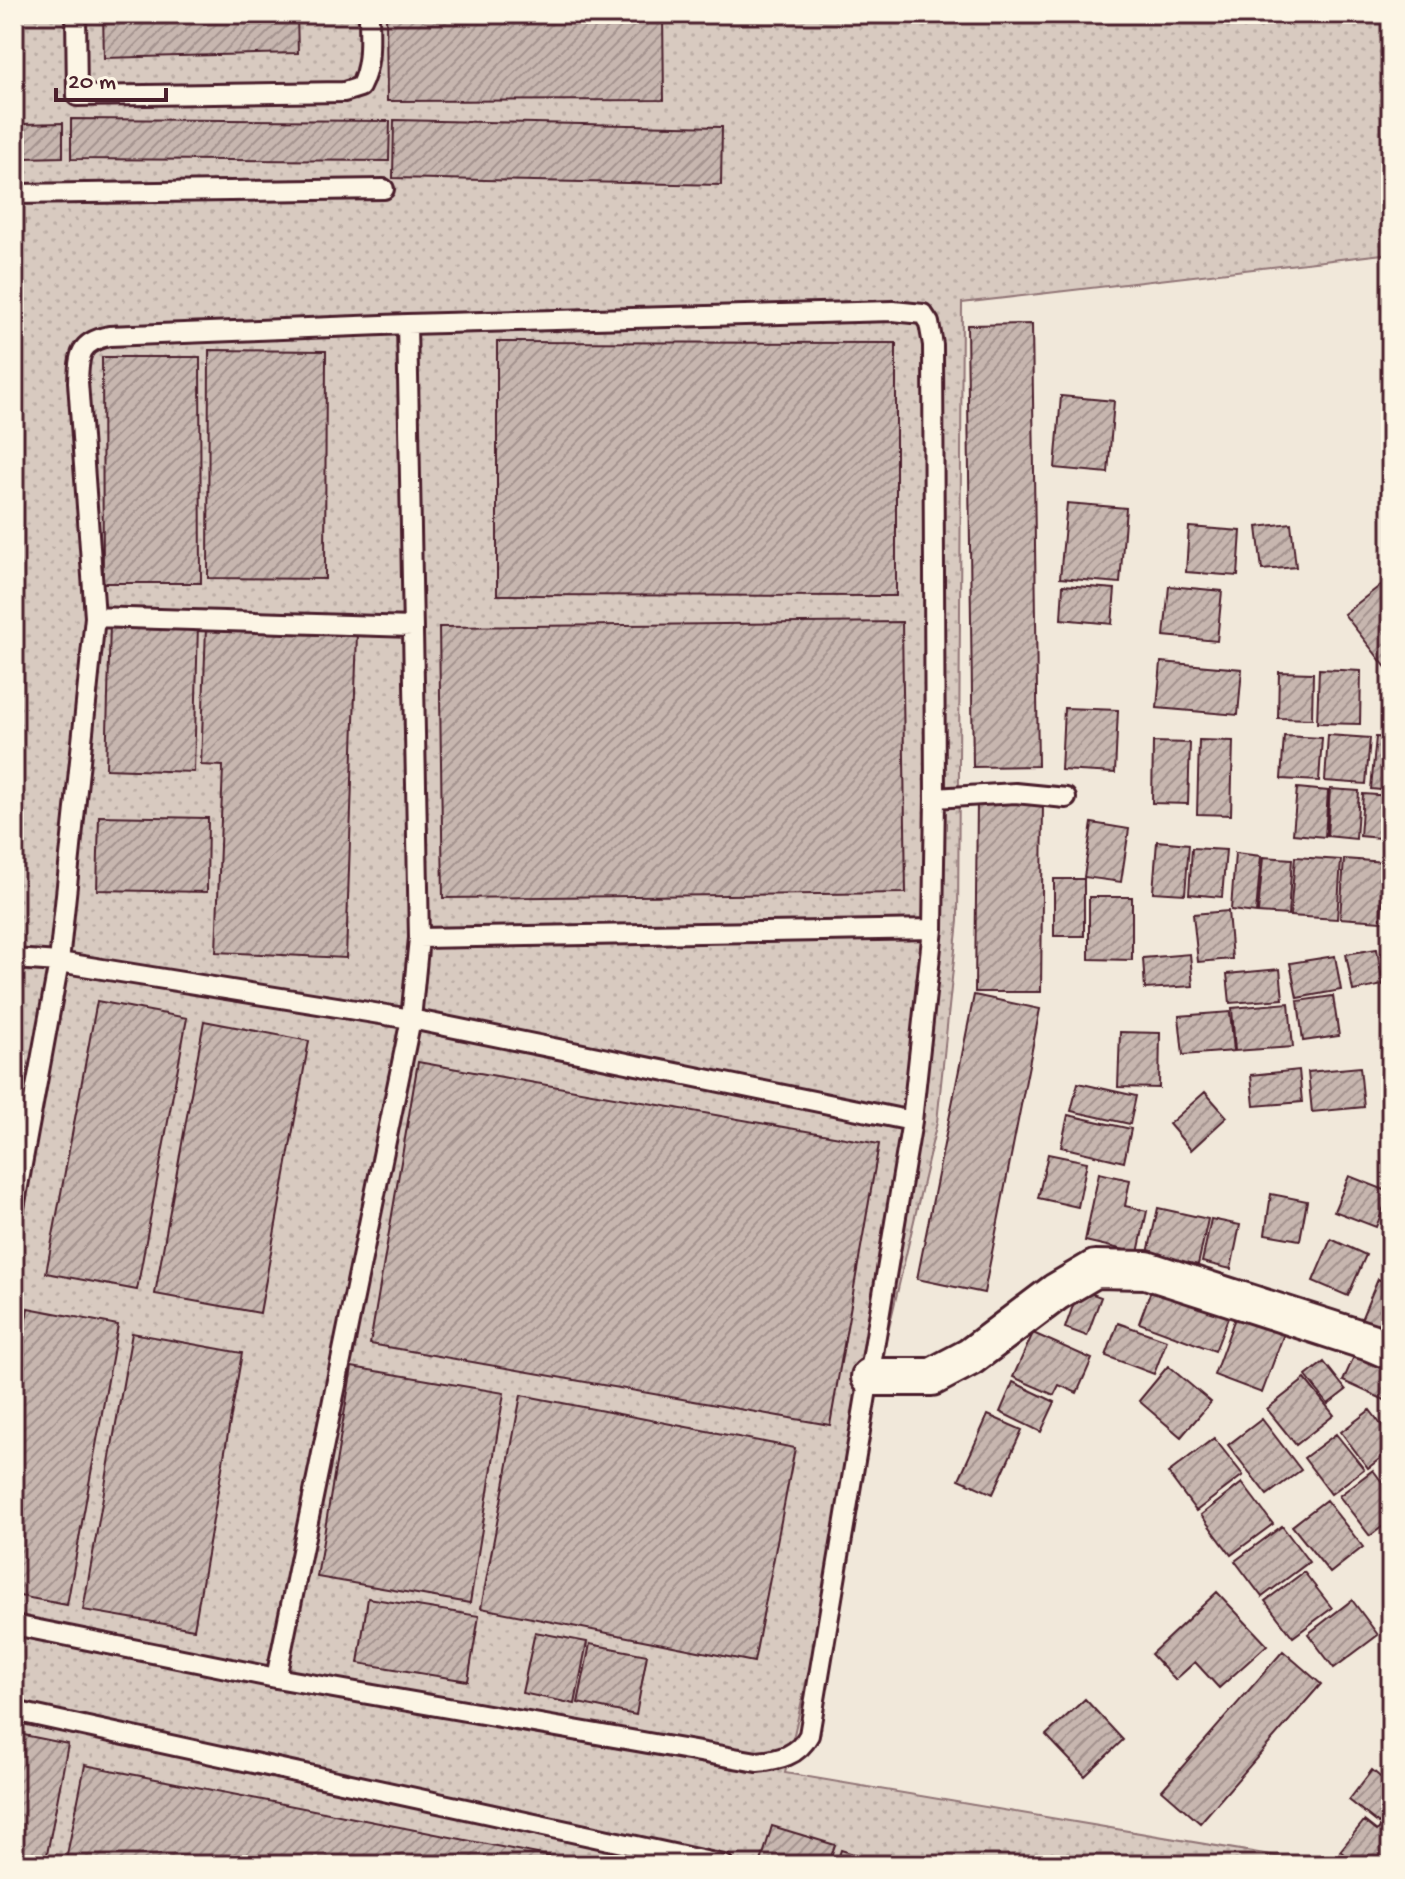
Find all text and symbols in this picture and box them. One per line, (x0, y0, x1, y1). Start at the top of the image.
scale bar (56, 52, 166, 102)
text: 20 m (68, 69, 116, 98)

